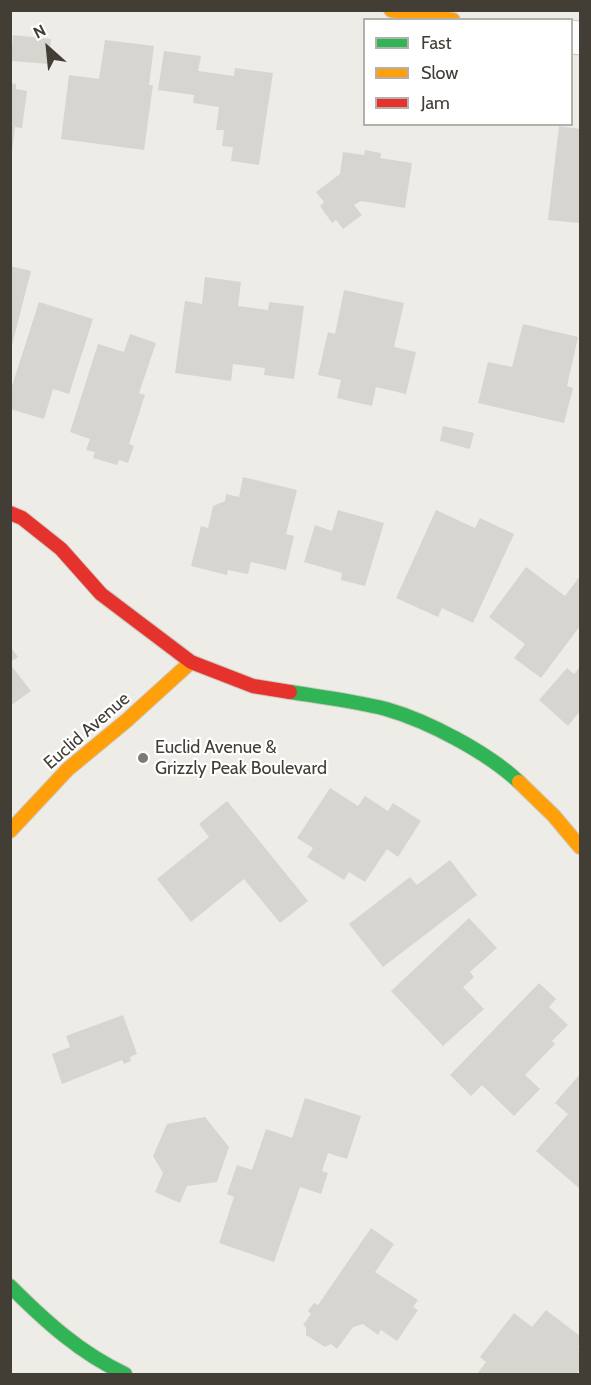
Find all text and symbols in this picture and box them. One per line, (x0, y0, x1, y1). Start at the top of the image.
north arrow (18, 18, 78, 78)
legend (363, 18, 573, 126)
text: N (30, 20, 49, 43)
text: Fast (421, 32, 452, 54)
text: Slow (421, 62, 458, 84)
text: Jam (421, 92, 450, 114)
street label: Euclid Avenue (40, 688, 134, 774)
place label: Euclid Avenue & Grizzly Peak Boulevard (155, 737, 327, 780)
marker: Euclid Avenue & Grizzly Peak Boulevard (136, 751, 150, 765)

